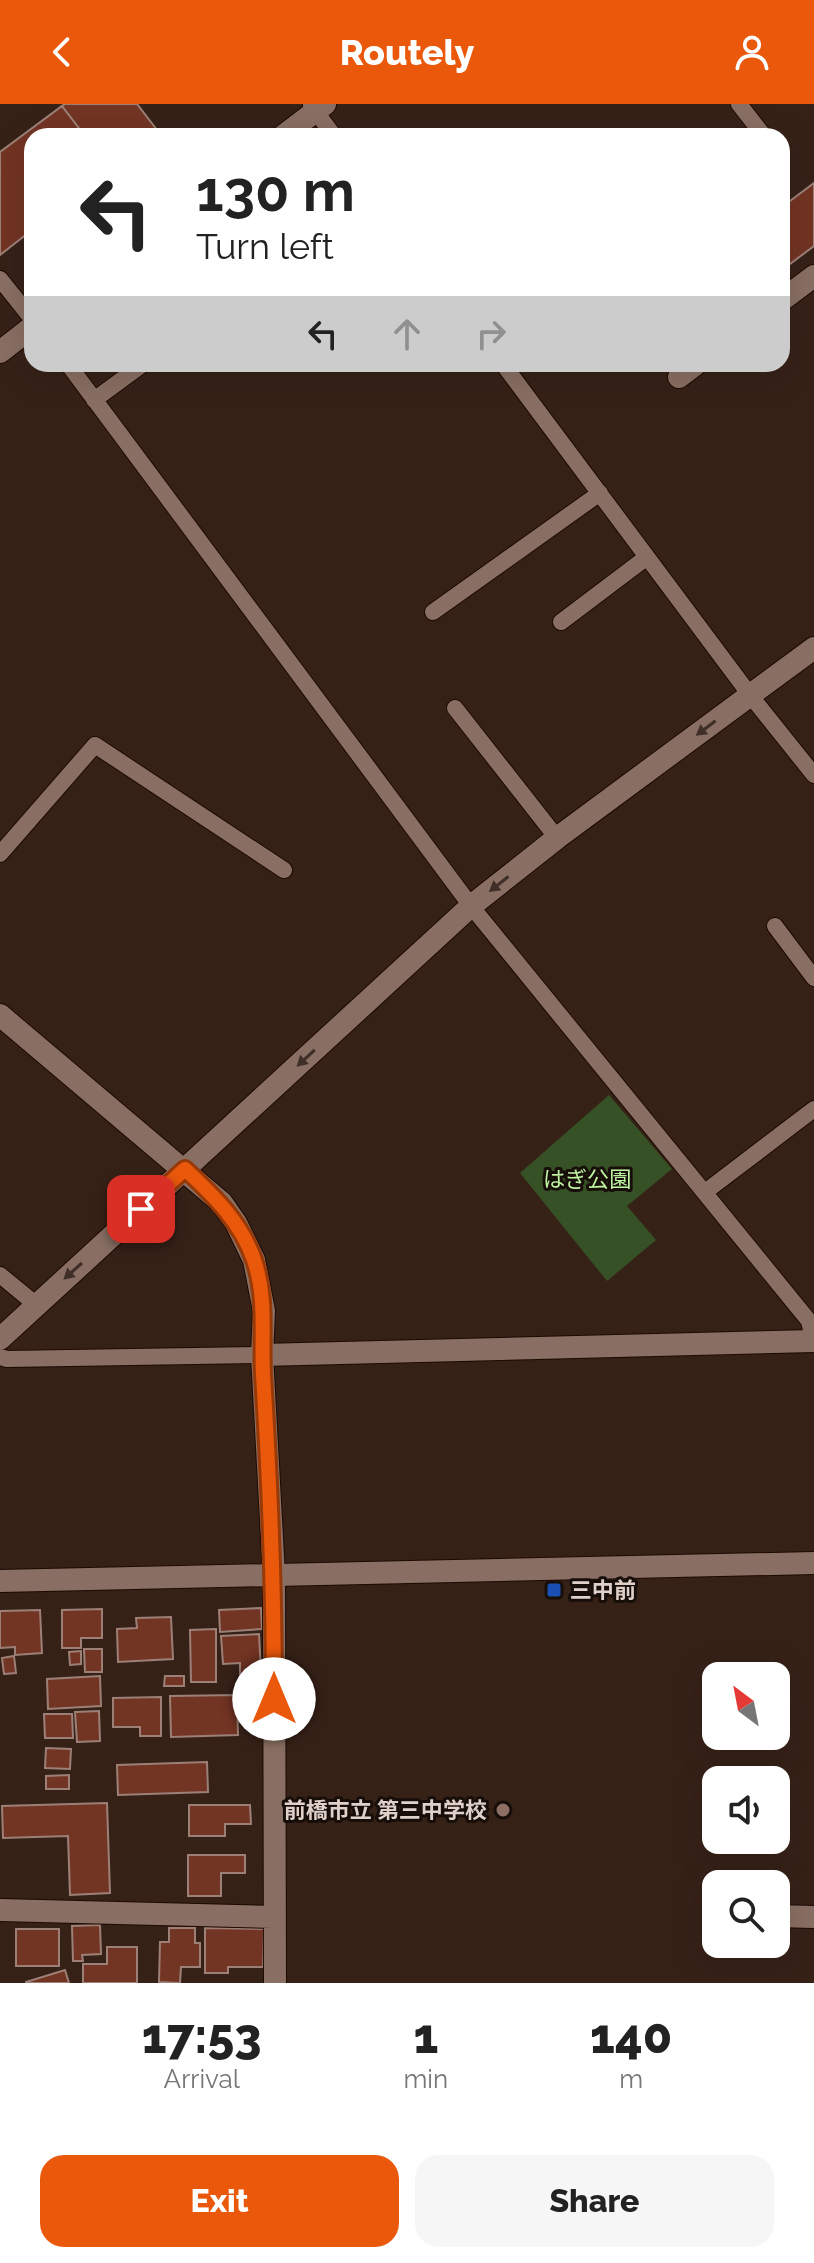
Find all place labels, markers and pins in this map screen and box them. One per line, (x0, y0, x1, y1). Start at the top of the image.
pin (107, 1175, 175, 1243)
place label: 三中前 (570, 1577, 636, 1603)
marker: 三中前 (545, 1581, 563, 1599)
place label: 前橋市立 第三中学校 (284, 1797, 487, 1823)
marker: 前橋市立 第三中学校 (494, 1801, 512, 1819)

